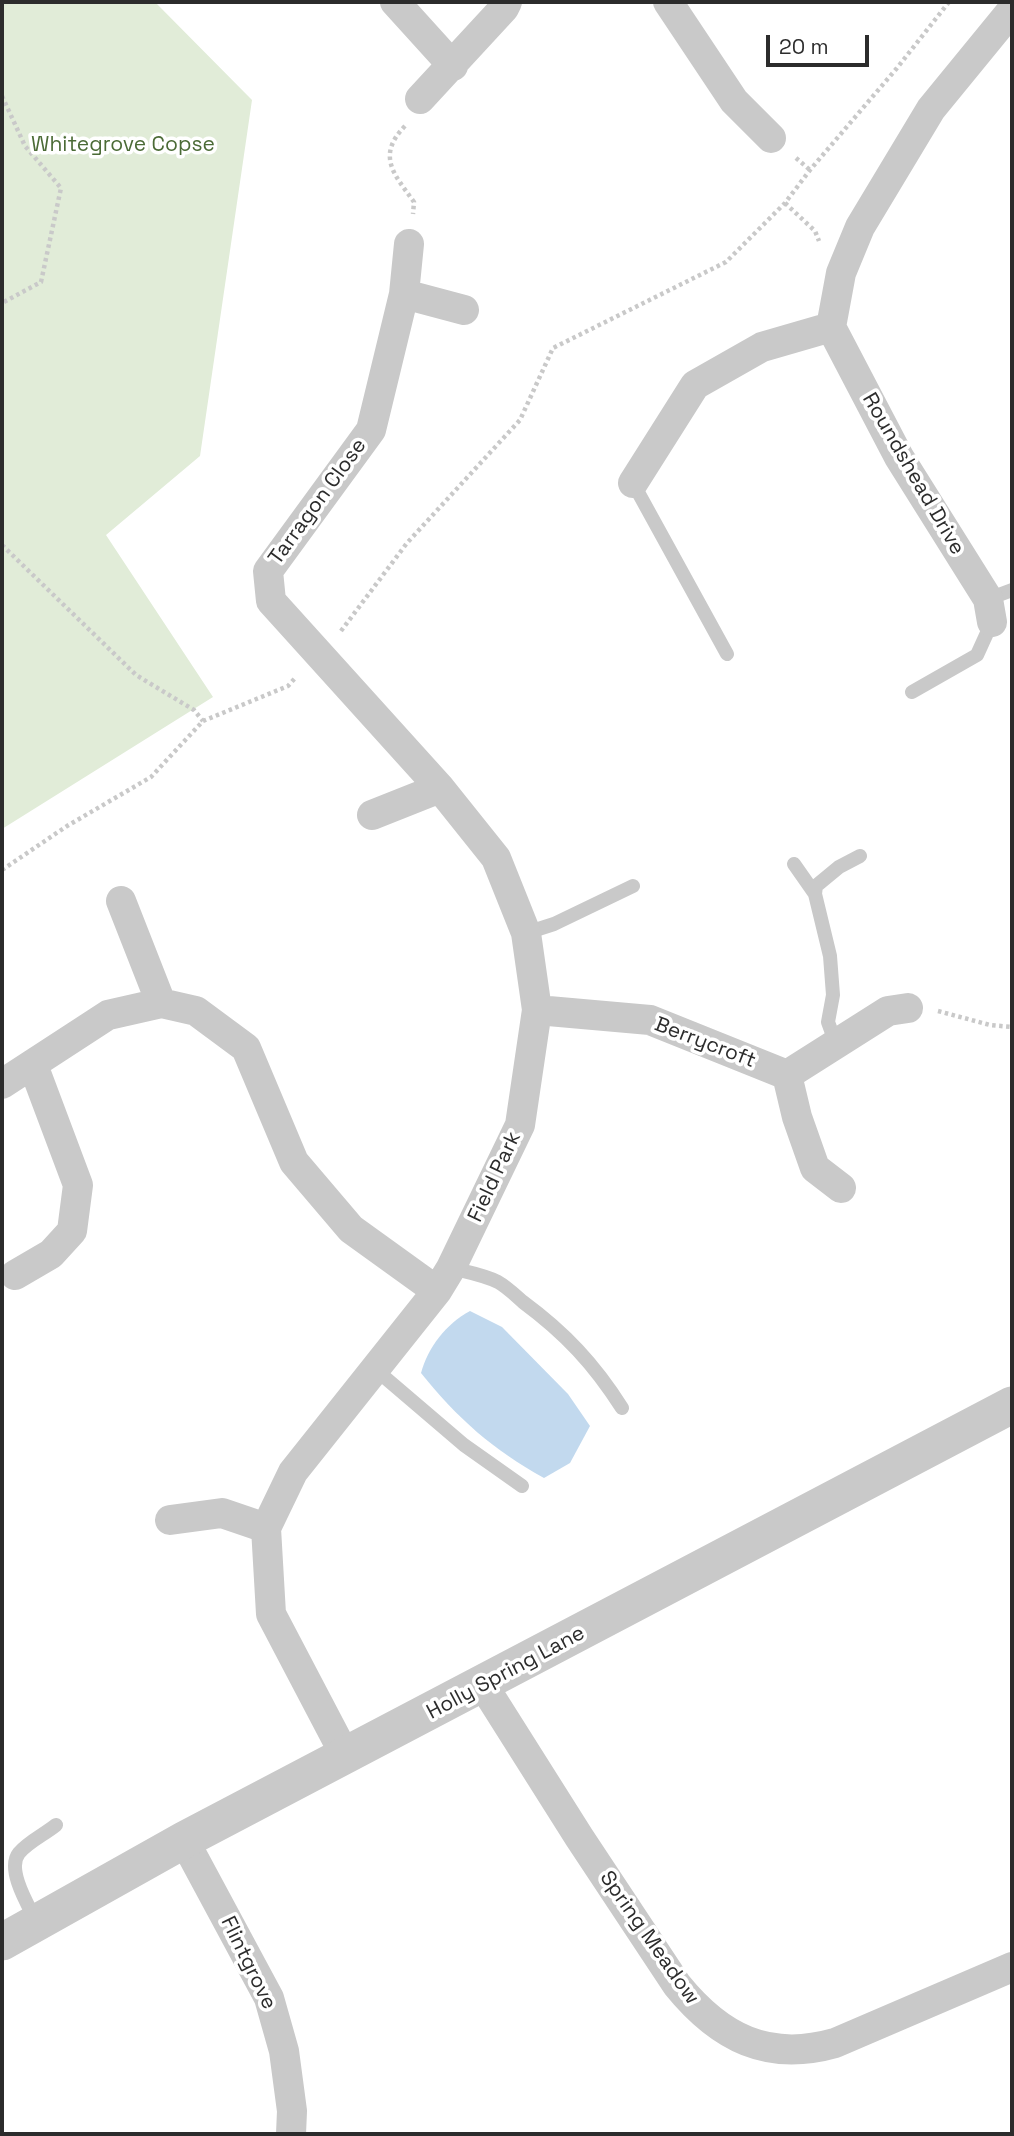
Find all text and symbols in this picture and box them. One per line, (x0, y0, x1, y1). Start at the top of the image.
scale bar (769, 21, 872, 65)
text: 20 m (779, 33, 829, 60)
park label: Whitegrove Copse (31, 132, 215, 158)
street label: Roundshead Drive (856, 389, 970, 559)
street label: Tarragon Close (264, 434, 372, 570)
street label: Berrycroft (651, 1012, 759, 1074)
street label: Field Park (463, 1128, 527, 1226)
street label: Holly Spring Lane (423, 1621, 589, 1725)
street label: Spring Meadow (594, 1867, 704, 2009)
street label: Flintgrove (215, 1912, 281, 2014)

